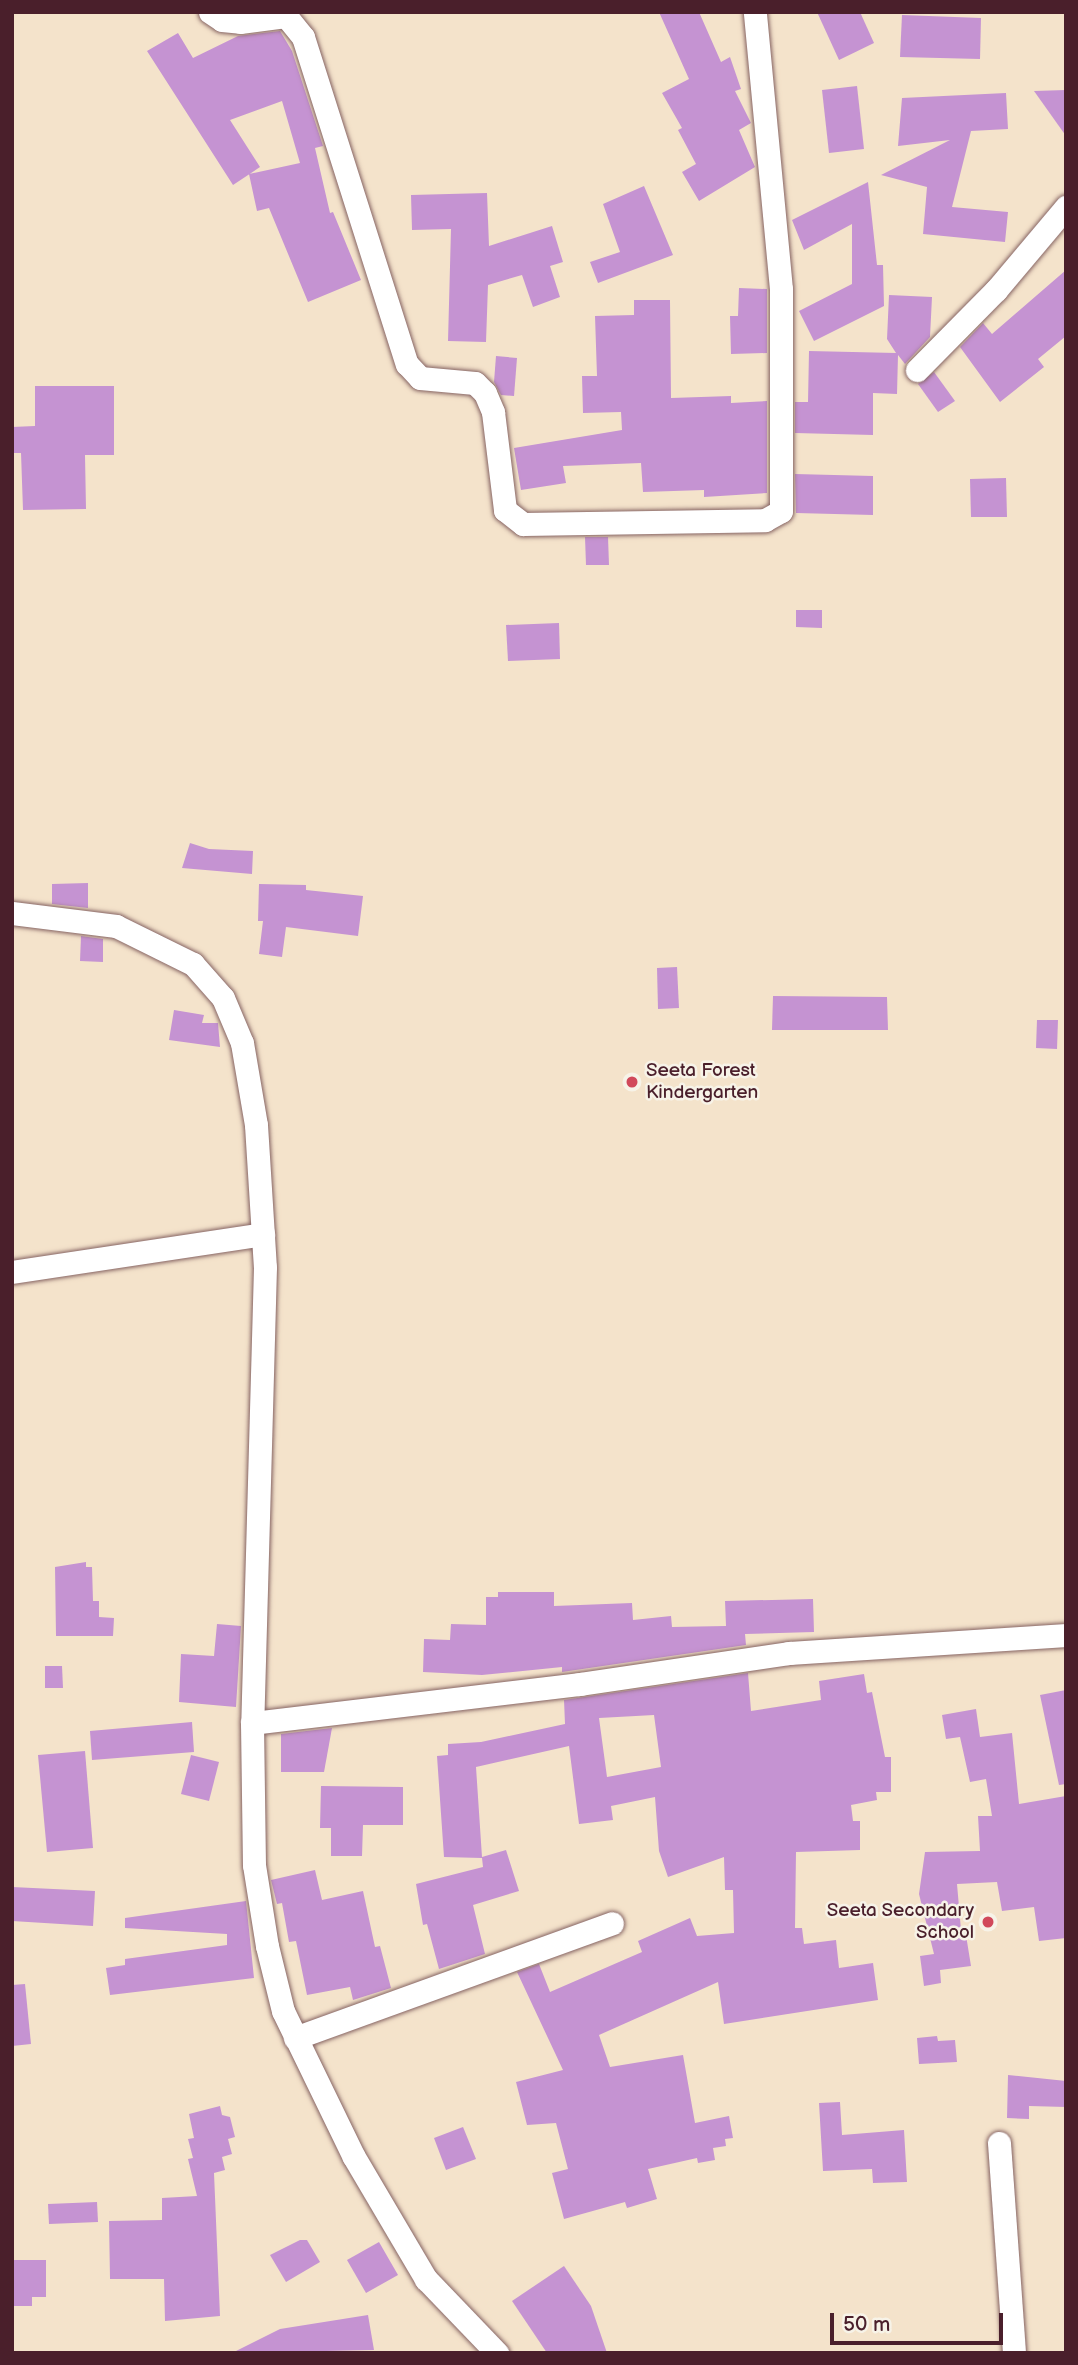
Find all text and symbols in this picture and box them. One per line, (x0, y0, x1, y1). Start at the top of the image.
place label: Seeta Forest Kindergarten (646, 1060, 758, 1104)
marker: Seeta Forest Kindergarten (624, 1074, 640, 1090)
place label: Seeta Secondary School (826, 1900, 974, 1944)
marker: Seeta Secondary School (980, 1914, 996, 1930)
scale bar (833, 2298, 1006, 2342)
text: 50 m (843, 2312, 890, 2337)

